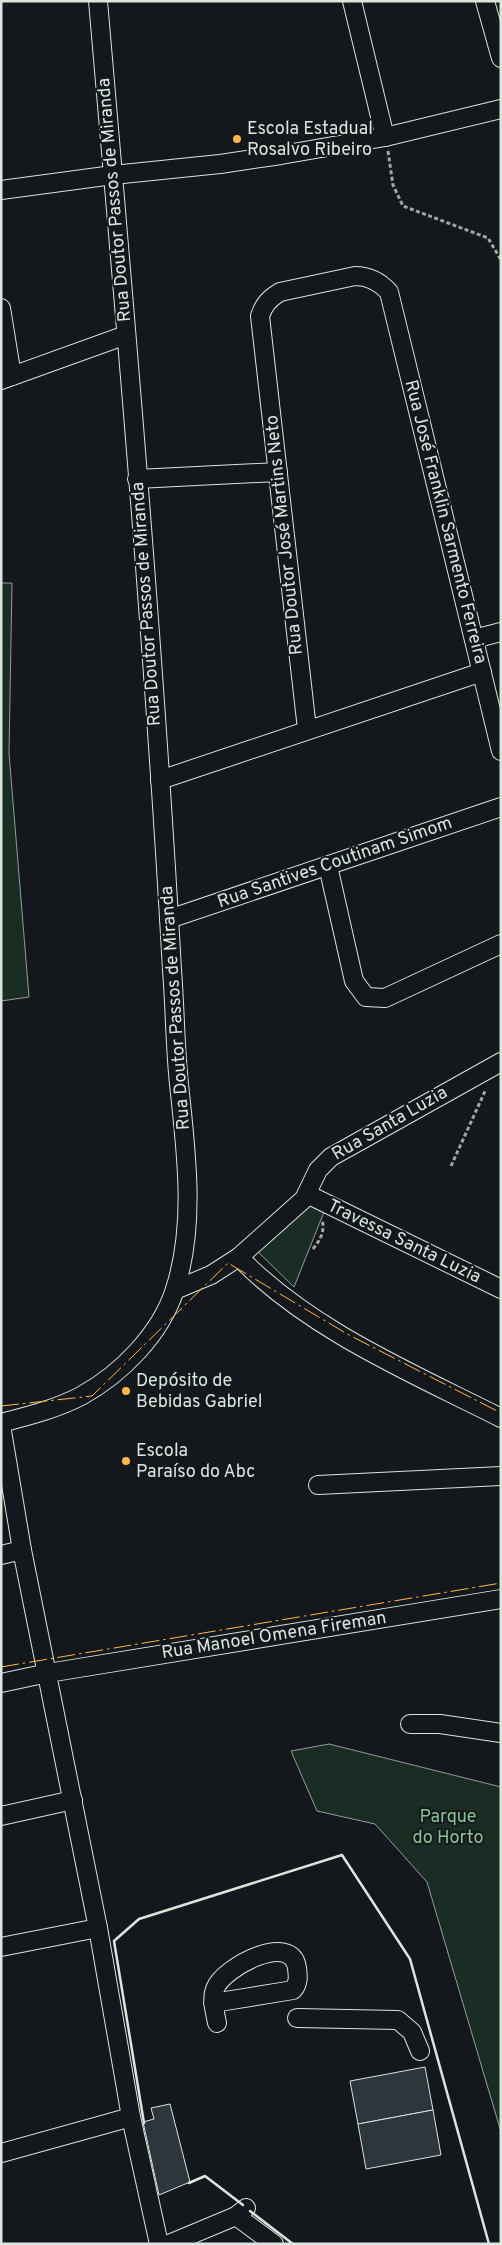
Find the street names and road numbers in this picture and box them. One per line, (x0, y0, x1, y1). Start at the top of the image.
street label: Rua Doutor Passos de Miranda (93, 77, 137, 323)
street label: Rua José Franklin Sarmento Ferreira (399, 378, 491, 666)
street label: Rua Doutor José Martins Neto (261, 414, 309, 656)
street label: Rua Doutor Passos de Miranda (127, 481, 167, 727)
street label: Rua Santives Coutinam Simom (215, 812, 455, 914)
street label: Rua Doutor Passos de Miranda (156, 885, 196, 1131)
street label: Rua Santa Luzia (328, 1082, 452, 1166)
street label: Travessa Santa Luzia (323, 1195, 485, 1289)
street label: Rua Manoel Omena Fireman (160, 1607, 388, 1665)

